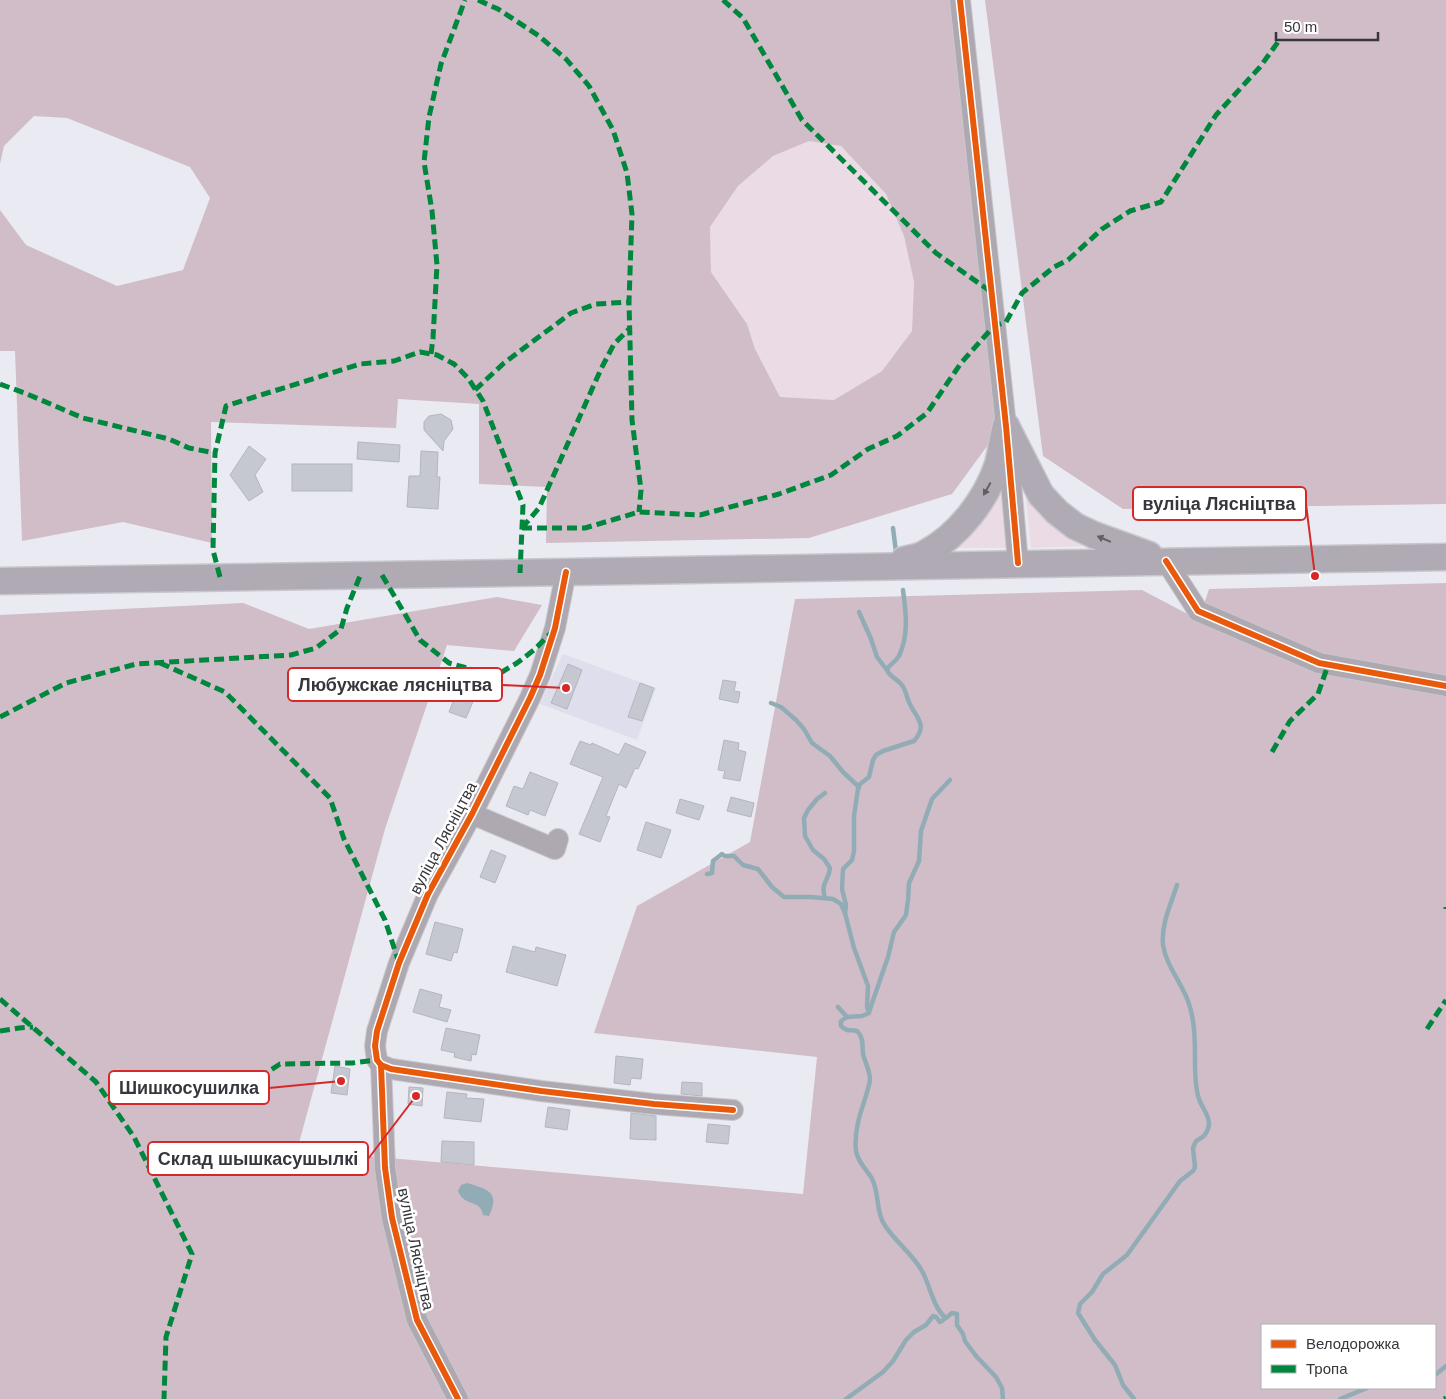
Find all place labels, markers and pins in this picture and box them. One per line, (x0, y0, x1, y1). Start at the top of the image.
callout: вуліца Лясніцтва (1133, 487, 1306, 520)
callout: Любужскае лясніцтва (288, 668, 502, 701)
callout: Шишкосушилка (109, 1071, 269, 1104)
callout: Склад шышкасушылкі (148, 1142, 368, 1175)

